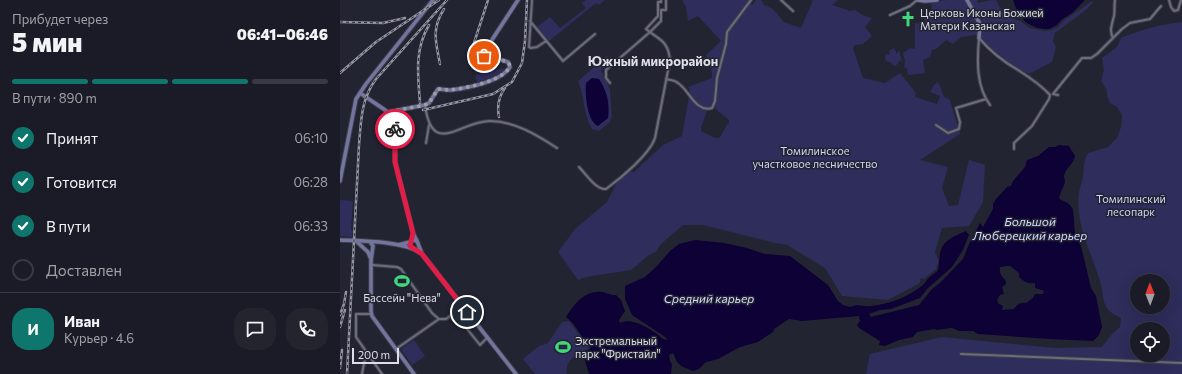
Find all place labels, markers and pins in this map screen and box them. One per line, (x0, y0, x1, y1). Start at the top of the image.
place label: Церковь Иконы Божией Матери Казанская (920, 6, 1044, 32)
church icon: Церковь Иконы Божией Матери Казанская (899, 10, 917, 28)
pin (467, 39, 501, 73)
sports icon: Бассейн "Нева" (393, 272, 411, 290)
place label: Бассейн "Нева" (363, 291, 441, 304)
pin (450, 295, 484, 329)
place label: Экстремальный парк "Фристайл" (575, 334, 661, 360)
sports icon: Экстремальный парк "Фристайл" (554, 338, 572, 356)

